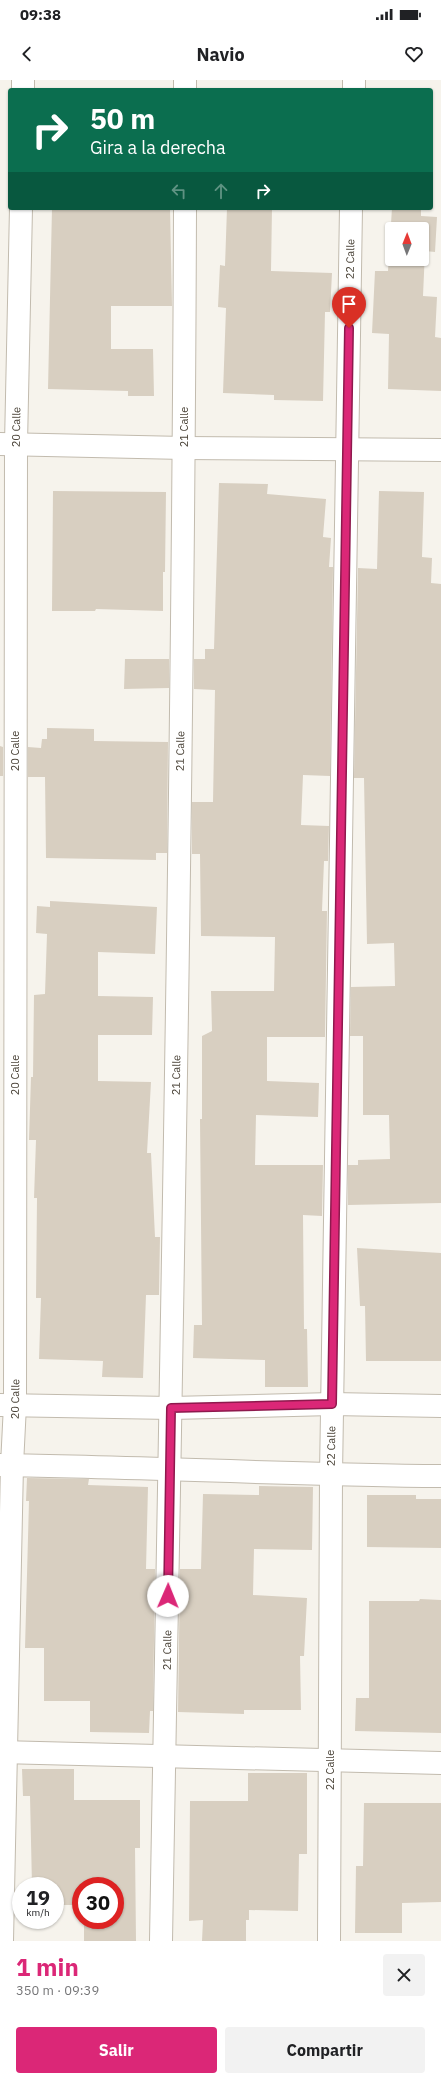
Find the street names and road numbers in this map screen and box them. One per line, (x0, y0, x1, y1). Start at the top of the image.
street label: 22 Calle (343, 239, 357, 279)
street label: 20 Calle (9, 407, 23, 447)
street label: 21 Calle (177, 407, 191, 447)
street label: 20 Calle (8, 731, 22, 771)
street label: 21 Calle (173, 731, 187, 771)
street label: 20 Calle (8, 1055, 22, 1095)
street label: 21 Calle (169, 1055, 183, 1095)
street label: 20 Calle (8, 1379, 22, 1419)
street label: 22 Calle (324, 1426, 338, 1466)
street label: 21 Calle (160, 1630, 174, 1670)
street label: 22 Calle (323, 1750, 337, 1790)

